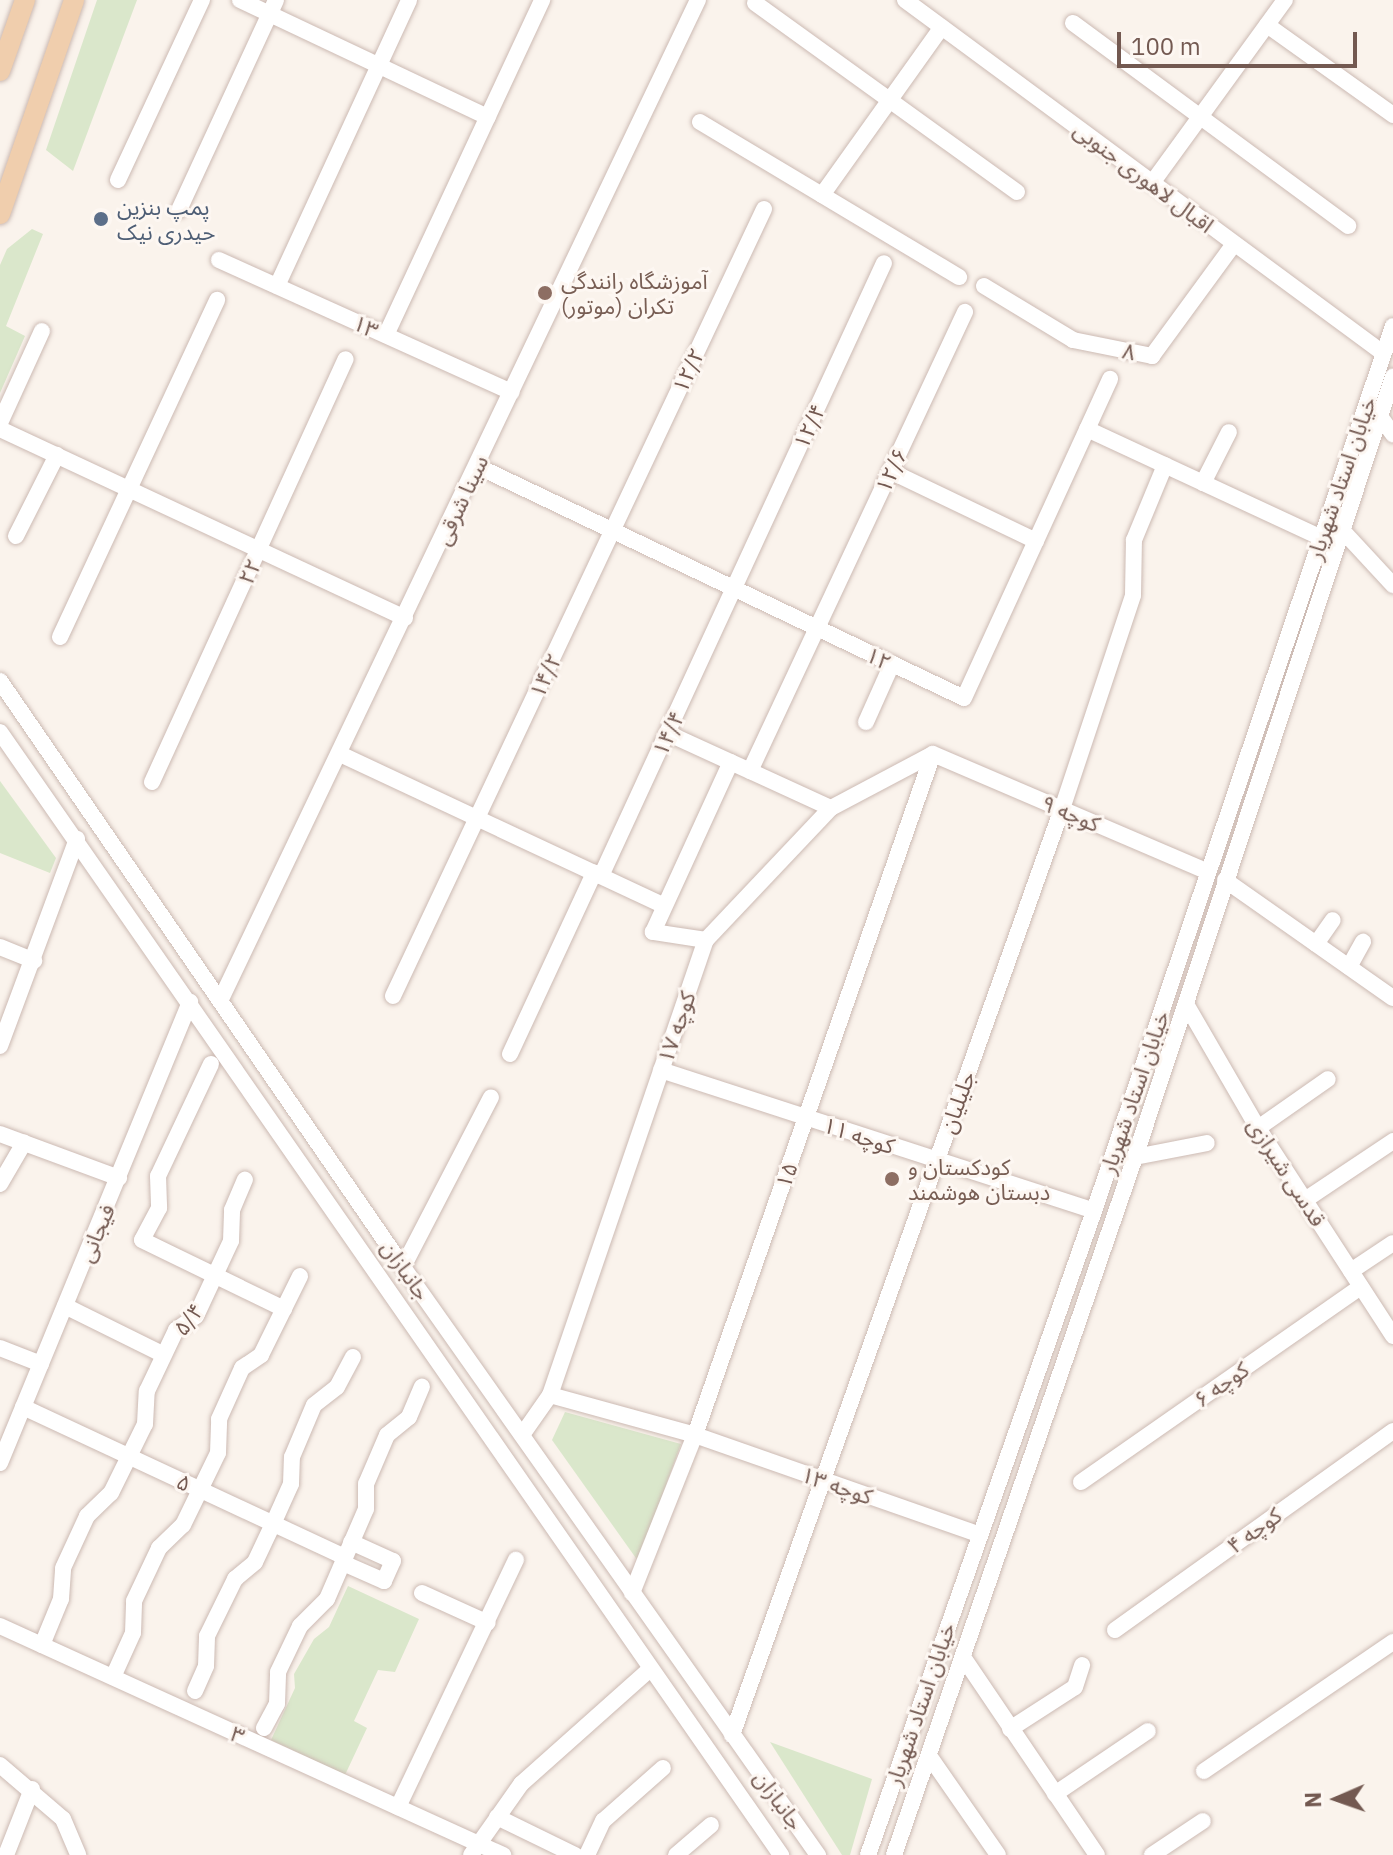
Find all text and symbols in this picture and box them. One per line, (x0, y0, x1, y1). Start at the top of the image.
scale bar (1121, 16, 1361, 66)
text: 100 m (1131, 30, 1201, 62)
street label: اقبال لاهوری جنوبی (1069, 116, 1219, 238)
place label: پمپ بنزین حیدری نیک (117, 193, 215, 244)
marker: پمپ بنزین حیدری نیک (92, 210, 110, 228)
place label: آموزشگاه رانندگی تکران (موتور) (561, 267, 708, 318)
marker: آموزشگاه رانندگی تکران (موتور) (536, 284, 554, 302)
street label: ۱۳ (349, 309, 383, 343)
street label: ۸ (1120, 337, 1138, 365)
street label: ۱۲/۲ (666, 343, 710, 397)
street label: خیابان استاد شهریار (1301, 393, 1381, 563)
street label: ۱۲/۴ (787, 399, 831, 453)
street label: ۱۲/۶ (869, 443, 913, 497)
street label: سینا شرقی (429, 451, 493, 549)
street label: ۲۲ (232, 554, 266, 588)
street label: ۱۲ (862, 641, 896, 675)
street label: ۱۴/۲ (523, 648, 567, 702)
street label: ۱۴/۴ (646, 706, 690, 760)
street label: کوچه ۹ (1038, 789, 1104, 837)
street label: کوچه ۱۷ (652, 988, 700, 1066)
street label: خیابان استاد شهریار (1094, 1007, 1174, 1177)
street label: جلیلیان (934, 1067, 980, 1137)
street label: کوچه ۱۱ (820, 1111, 898, 1159)
street label: قدسی شیرازی (1242, 1113, 1332, 1231)
place label: کودکستان و دبستان هوشمند (908, 1153, 1050, 1204)
street label: ۱۵ (769, 1159, 803, 1191)
marker: کودکستان و دبستان هوشمند (883, 1170, 901, 1188)
street label: فیجانی (72, 1200, 120, 1266)
street label: جانبازان (376, 1235, 436, 1305)
street label: ۵/۴ (167, 1298, 209, 1340)
street label: کوچه ۶ (1188, 1356, 1254, 1412)
street label: کوچه ۱۳ (798, 1461, 876, 1509)
street label: ۵ (173, 1467, 195, 1497)
street label: کوچه ۴ (1222, 1501, 1286, 1559)
street label: خیابان استاد شهریار (880, 1619, 960, 1789)
street label: ۳ (227, 1719, 249, 1749)
north arrow (1297, 1759, 1377, 1839)
street label: جانبازان (749, 1765, 809, 1835)
text: N (1298, 1791, 1327, 1808)

